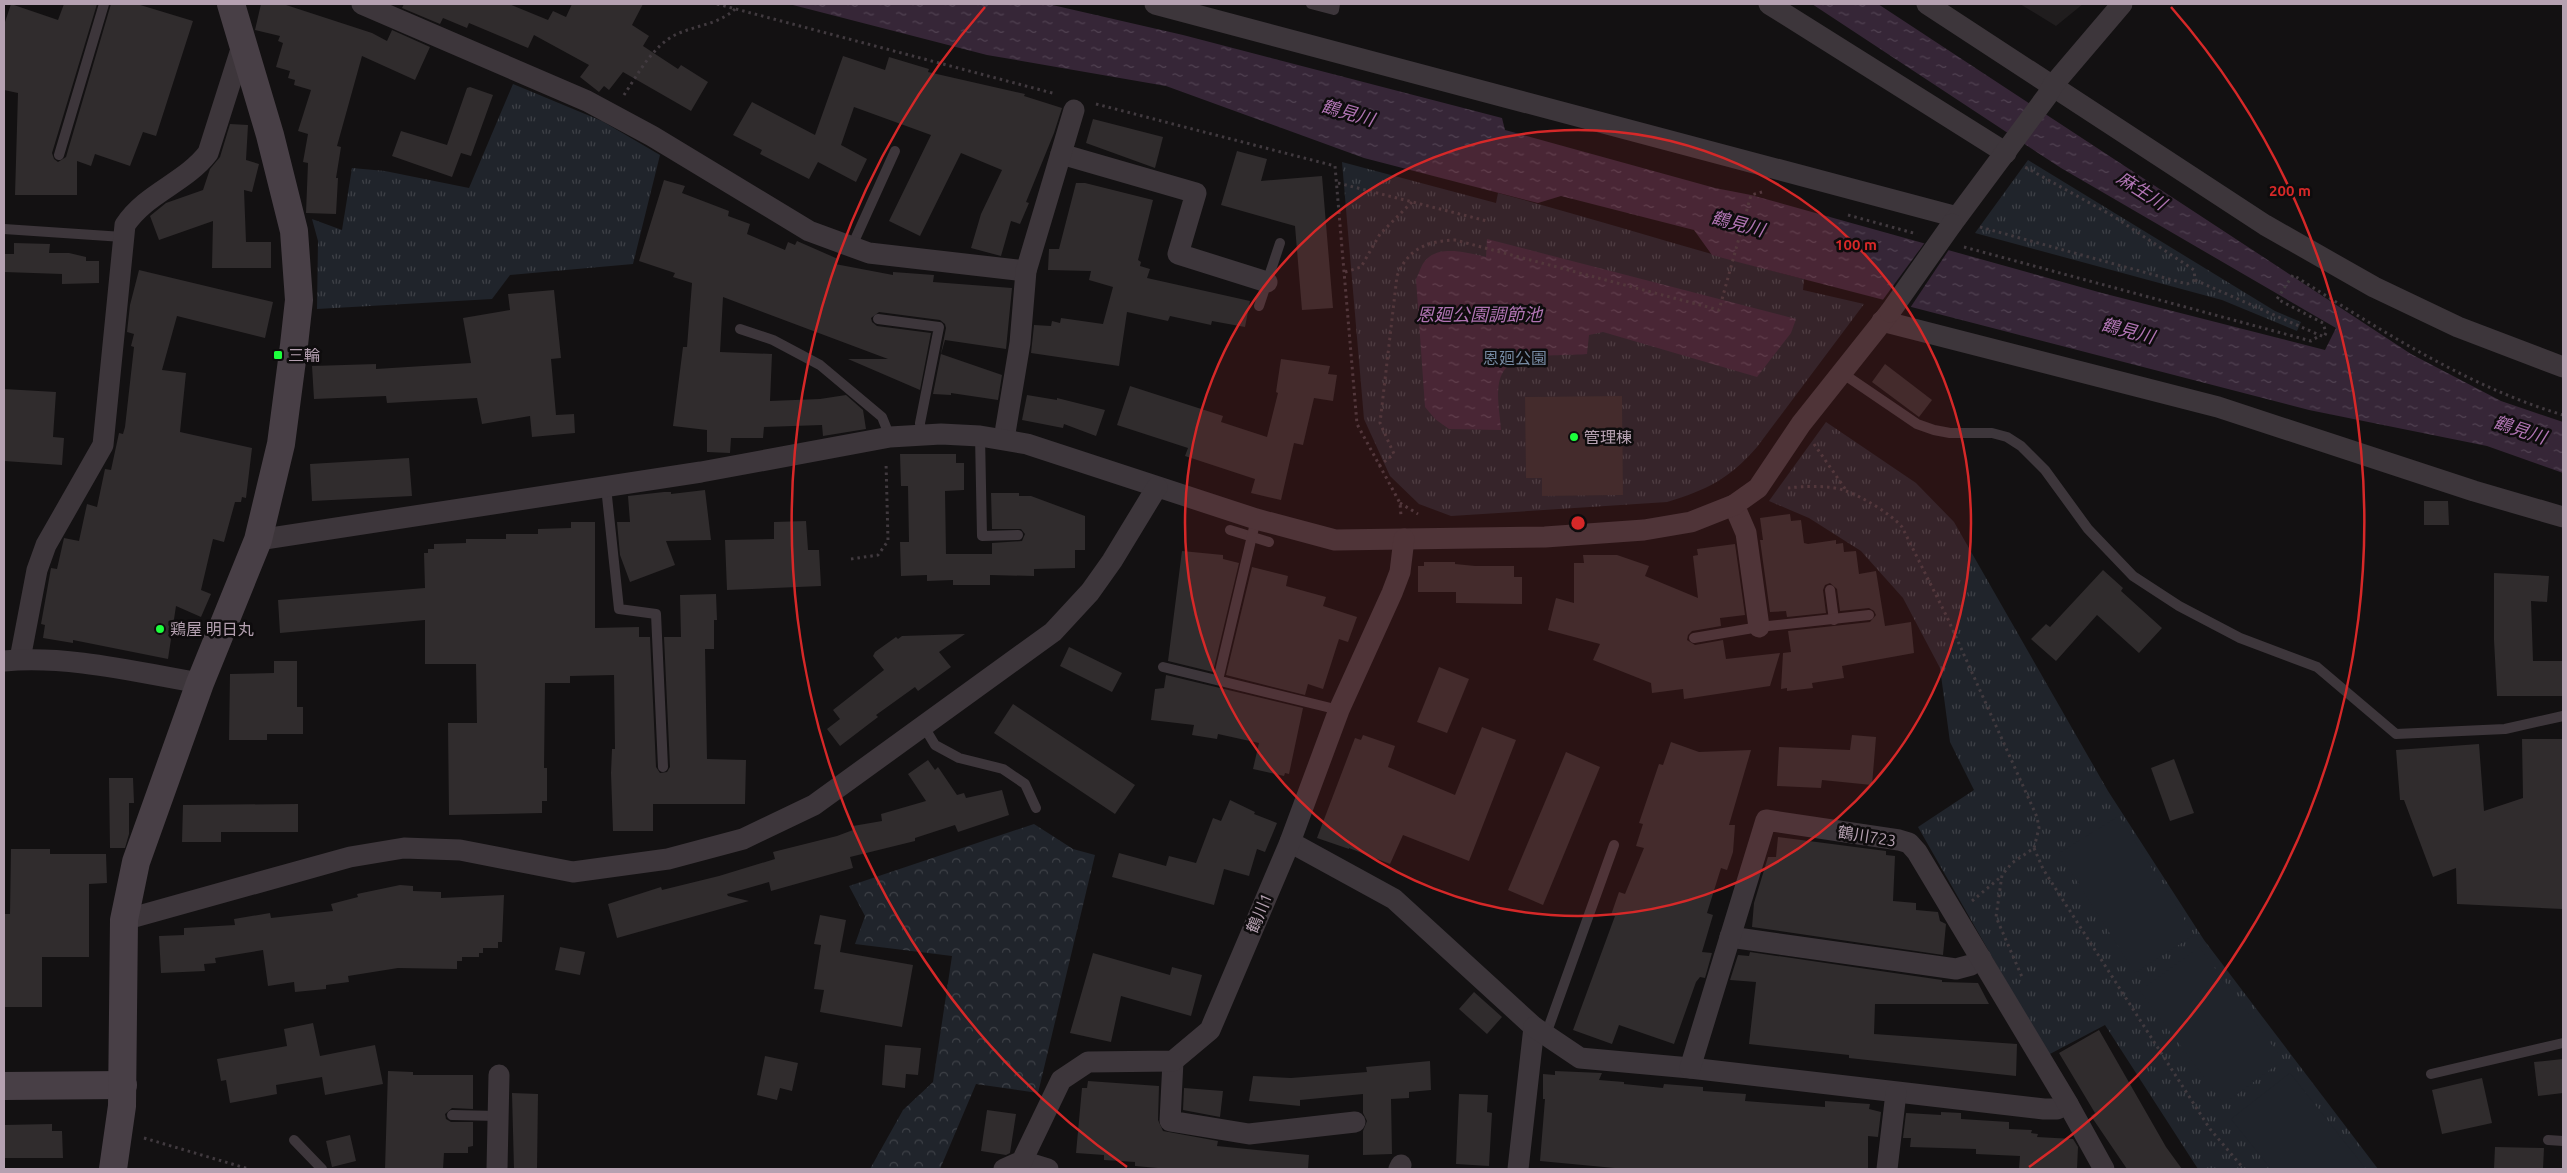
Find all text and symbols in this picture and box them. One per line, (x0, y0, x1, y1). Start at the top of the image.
water label: 鶴見川 (1319, 95, 1379, 130)
water label: 麻生川 (2114, 167, 2172, 214)
text: 200 m (2269, 182, 2311, 199)
water label: 鶴見川 (1709, 206, 1769, 240)
text: 100 m (1835, 236, 1877, 253)
water label: 恩廻公園調節池 (1416, 304, 1544, 324)
water label: 鶴見川 (2099, 313, 2159, 347)
place label: 三輪 (288, 346, 320, 364)
marker: 三輪 (272, 349, 284, 361)
park label: 恩廻公園 (1483, 349, 1547, 367)
water label: 鶴見川 (2491, 411, 2551, 447)
place label: 管理棟 (1584, 428, 1632, 446)
marker: 管理棟 (1568, 431, 1580, 443)
centre of rings (1569, 514, 1587, 532)
place label: 鶏屋 明日丸 (170, 620, 254, 638)
marker: 鶏屋 明日丸 (154, 623, 166, 635)
street label: 鶴川723 (1836, 822, 1898, 850)
street label: 鶴川1 (1243, 891, 1275, 935)

